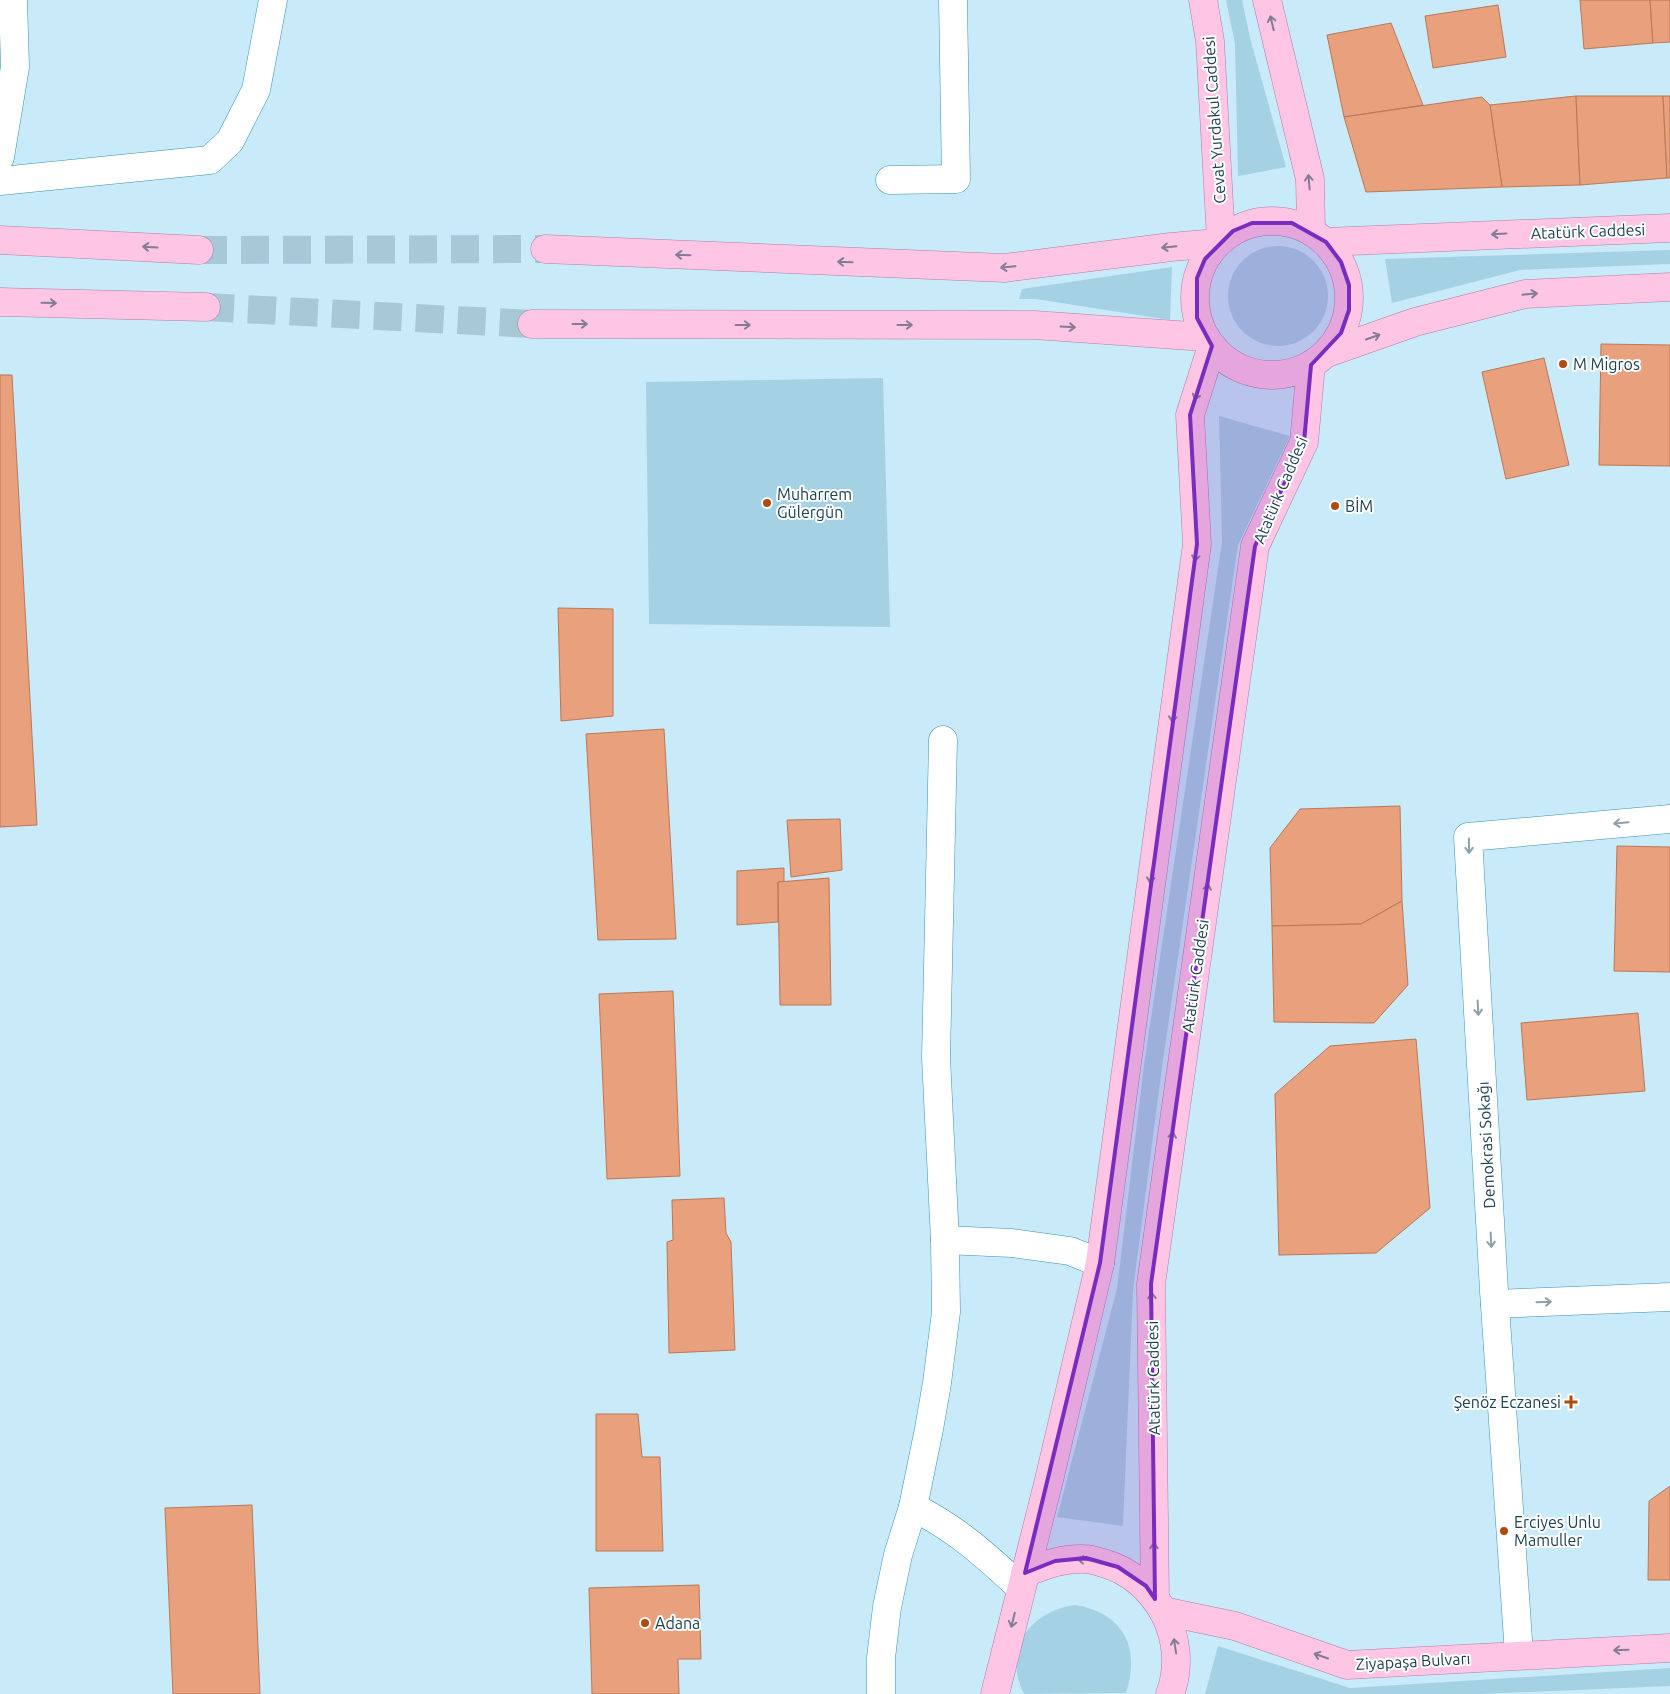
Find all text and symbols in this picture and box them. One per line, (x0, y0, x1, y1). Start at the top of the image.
one-way arrow (1267, 16, 1276, 32)
street label: Cevat Yurdakul Caddesi (1199, 36, 1229, 204)
one-way arrow (1304, 174, 1314, 190)
street label: Atatürk Caddesi (1530, 220, 1646, 242)
one-way arrow (1491, 230, 1507, 239)
one-way arrow (1161, 242, 1177, 252)
one-way arrow (143, 243, 159, 252)
one-way arrow (675, 250, 691, 259)
one-way arrow (837, 257, 853, 266)
one-way arrow (1000, 263, 1016, 272)
one-way arrow (1521, 290, 1537, 299)
one-way arrow (40, 298, 56, 308)
one-way arrow (572, 319, 588, 329)
one-way arrow (734, 320, 751, 330)
one-way arrow (897, 320, 913, 330)
one-way arrow (1060, 323, 1076, 332)
one-way arrow (1365, 332, 1380, 341)
place label: M Migros (1573, 355, 1640, 373)
marker: M Migros (1557, 358, 1569, 370)
one-way arrow (1192, 384, 1201, 400)
street label: Atatürk Caddesi (1249, 434, 1311, 546)
place label: Muharrem Gülergün (777, 485, 852, 521)
marker: Muharrem Gülergün (761, 497, 773, 509)
place label: BİM (1345, 497, 1373, 515)
marker: BİM (1329, 500, 1341, 512)
one-way arrow (1190, 545, 1200, 561)
one-way arrow (1168, 706, 1178, 722)
one-way arrow (1614, 818, 1630, 828)
one-way arrow (1464, 837, 1473, 853)
one-way arrow (1146, 867, 1156, 883)
one-way arrow (1202, 884, 1212, 900)
street label: Atatürk Caddesi (1178, 918, 1212, 1034)
one-way arrow (1473, 999, 1482, 1015)
street label: Demokrasi Sokağı (1474, 1081, 1498, 1209)
one-way arrow (1167, 1131, 1177, 1147)
one-way arrow (1487, 1232, 1496, 1248)
one-way arrow (1147, 1292, 1157, 1308)
one-way arrow (1536, 1297, 1552, 1307)
street label: Atatürk Caddesi (1143, 1321, 1163, 1435)
place label: Şenöz Eczanesi (1454, 1393, 1561, 1411)
marker: Şenöz Eczanesi (1565, 1396, 1577, 1408)
place label: Erciyes Unlu Mamuller (1514, 1513, 1601, 1549)
marker: Erciyes Unlu Mamuller (1498, 1525, 1510, 1537)
one-way arrow (1150, 1542, 1159, 1558)
one-way arrow (1077, 1555, 1093, 1564)
one-way arrow (1008, 1612, 1017, 1628)
place label: Adana (655, 1614, 700, 1632)
marker: Adana (639, 1617, 651, 1629)
one-way arrow (1169, 1639, 1179, 1655)
one-way arrow (1614, 1646, 1630, 1655)
street label: Ziyapaşa Bulvarı (1355, 1649, 1471, 1673)
one-way arrow (1313, 1651, 1329, 1660)

